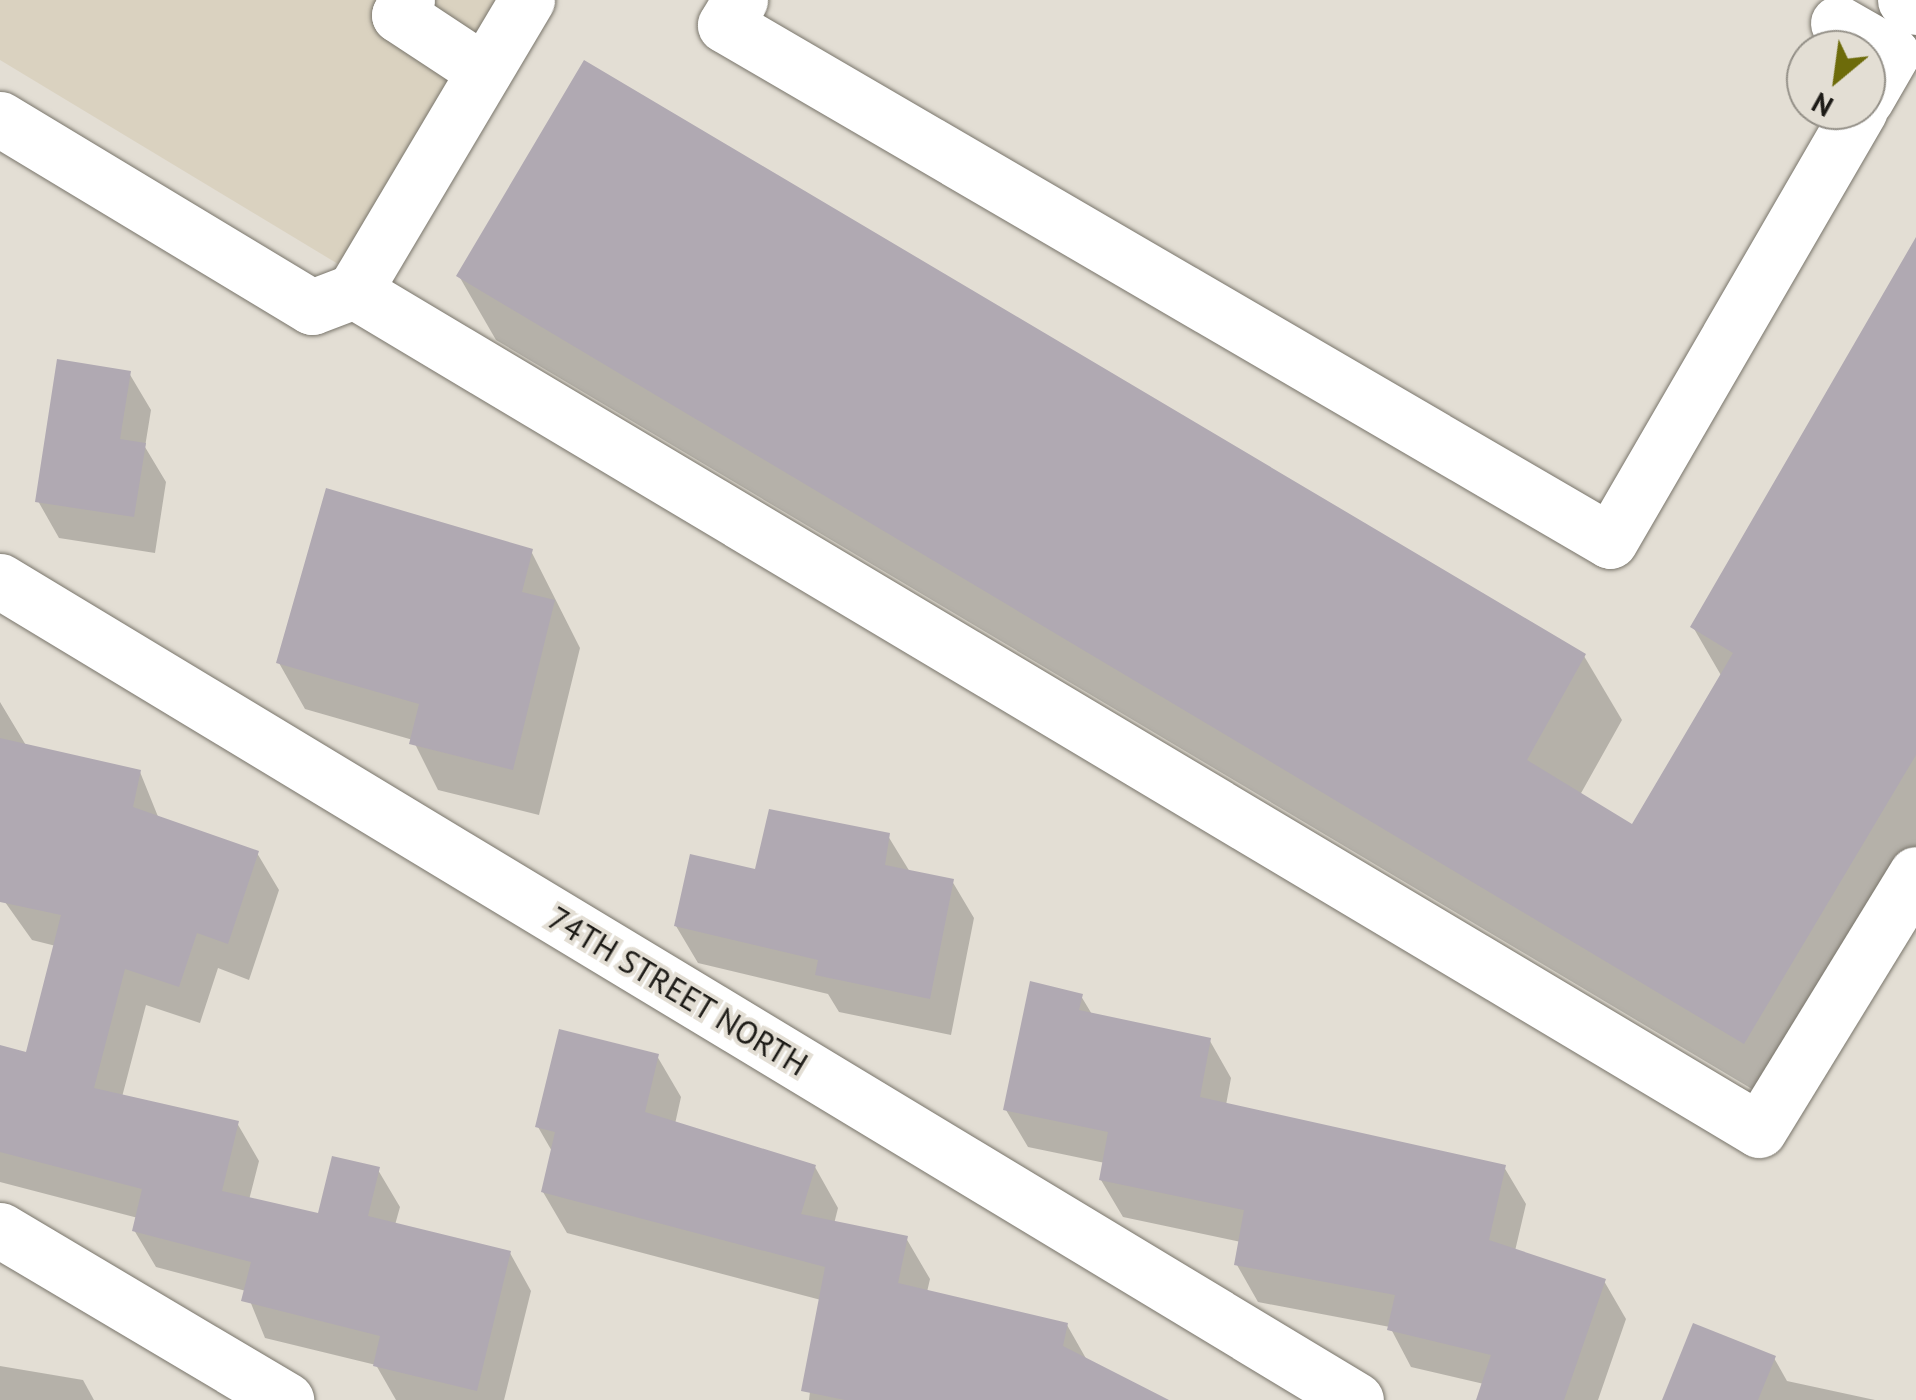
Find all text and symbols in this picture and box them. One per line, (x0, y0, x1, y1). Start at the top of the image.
north arrow (1786, 30, 1886, 130)
text: N (1805, 84, 1839, 126)
street label: 74TH STREET NORTH (541, 898, 815, 1084)

